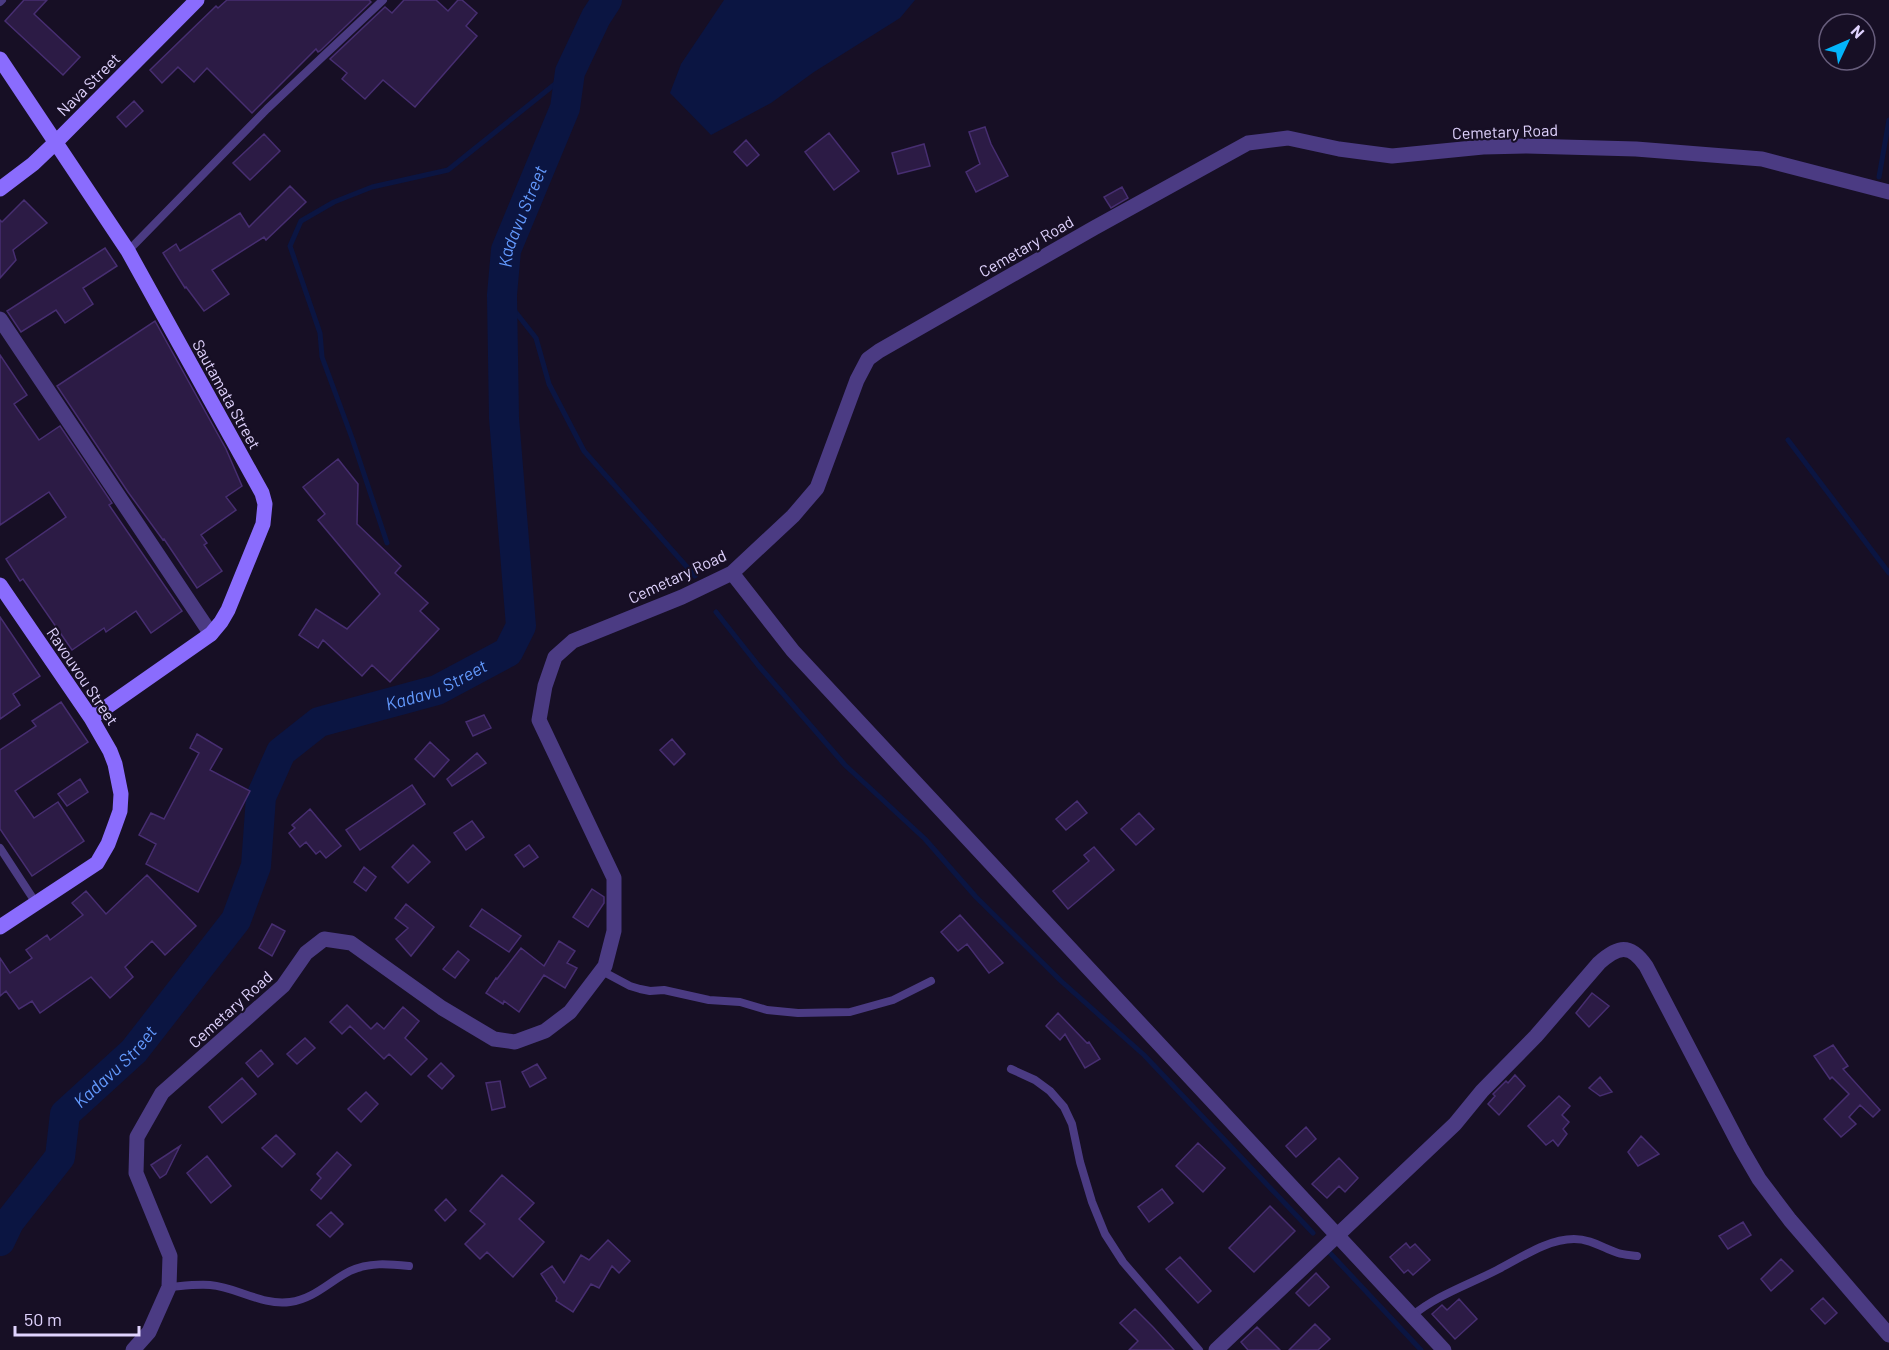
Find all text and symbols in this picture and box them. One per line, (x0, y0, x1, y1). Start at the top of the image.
north arrow (1817, 12, 1877, 72)
text: N (1848, 21, 1869, 42)
street label: Nava Street (53, 49, 123, 119)
street label: Cemetary Road (1452, 120, 1558, 142)
water label: Kadavu Street (493, 162, 551, 268)
street label: Cemetary Road (975, 211, 1077, 281)
street label: Sautamata Street (189, 336, 265, 452)
street label: Cemetary Road (625, 545, 729, 607)
street label: Ravouvou Street (43, 623, 123, 729)
water label: Kadavu Street (383, 654, 491, 715)
street label: Cemetary Road (184, 966, 276, 1052)
water label: Kadavu Street (69, 1020, 161, 1112)
scale bar (15, 1299, 140, 1337)
text: 50 m (24, 1308, 62, 1330)

